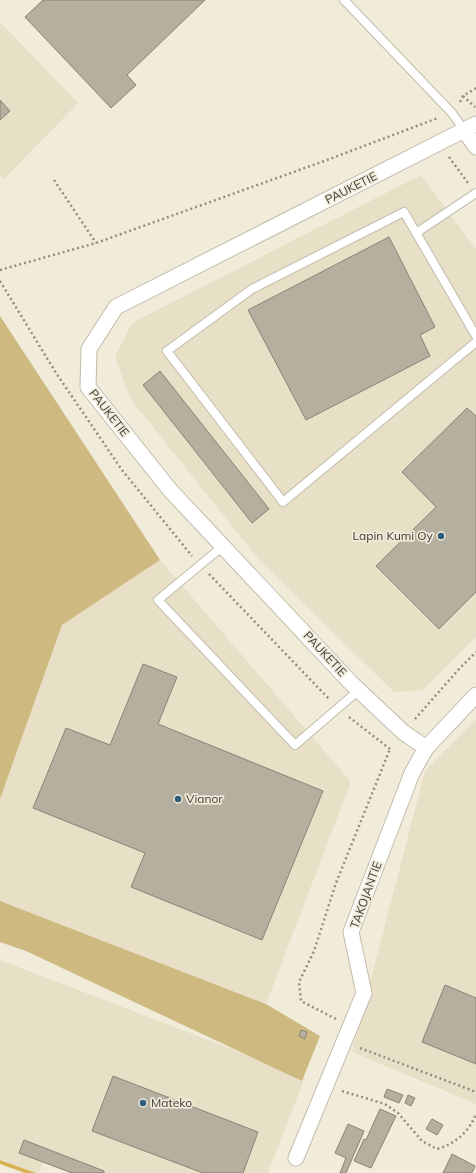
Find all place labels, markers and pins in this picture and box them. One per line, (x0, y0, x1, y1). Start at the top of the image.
place label: Lapin Kumi Oy (352, 528, 434, 543)
marker: Lapin Kumi Oy (436, 531, 446, 541)
place label: Vianor (186, 791, 223, 806)
marker: Vianor (173, 794, 183, 804)
place label: Mateko (151, 1095, 192, 1110)
marker: Mateko (138, 1098, 148, 1108)

